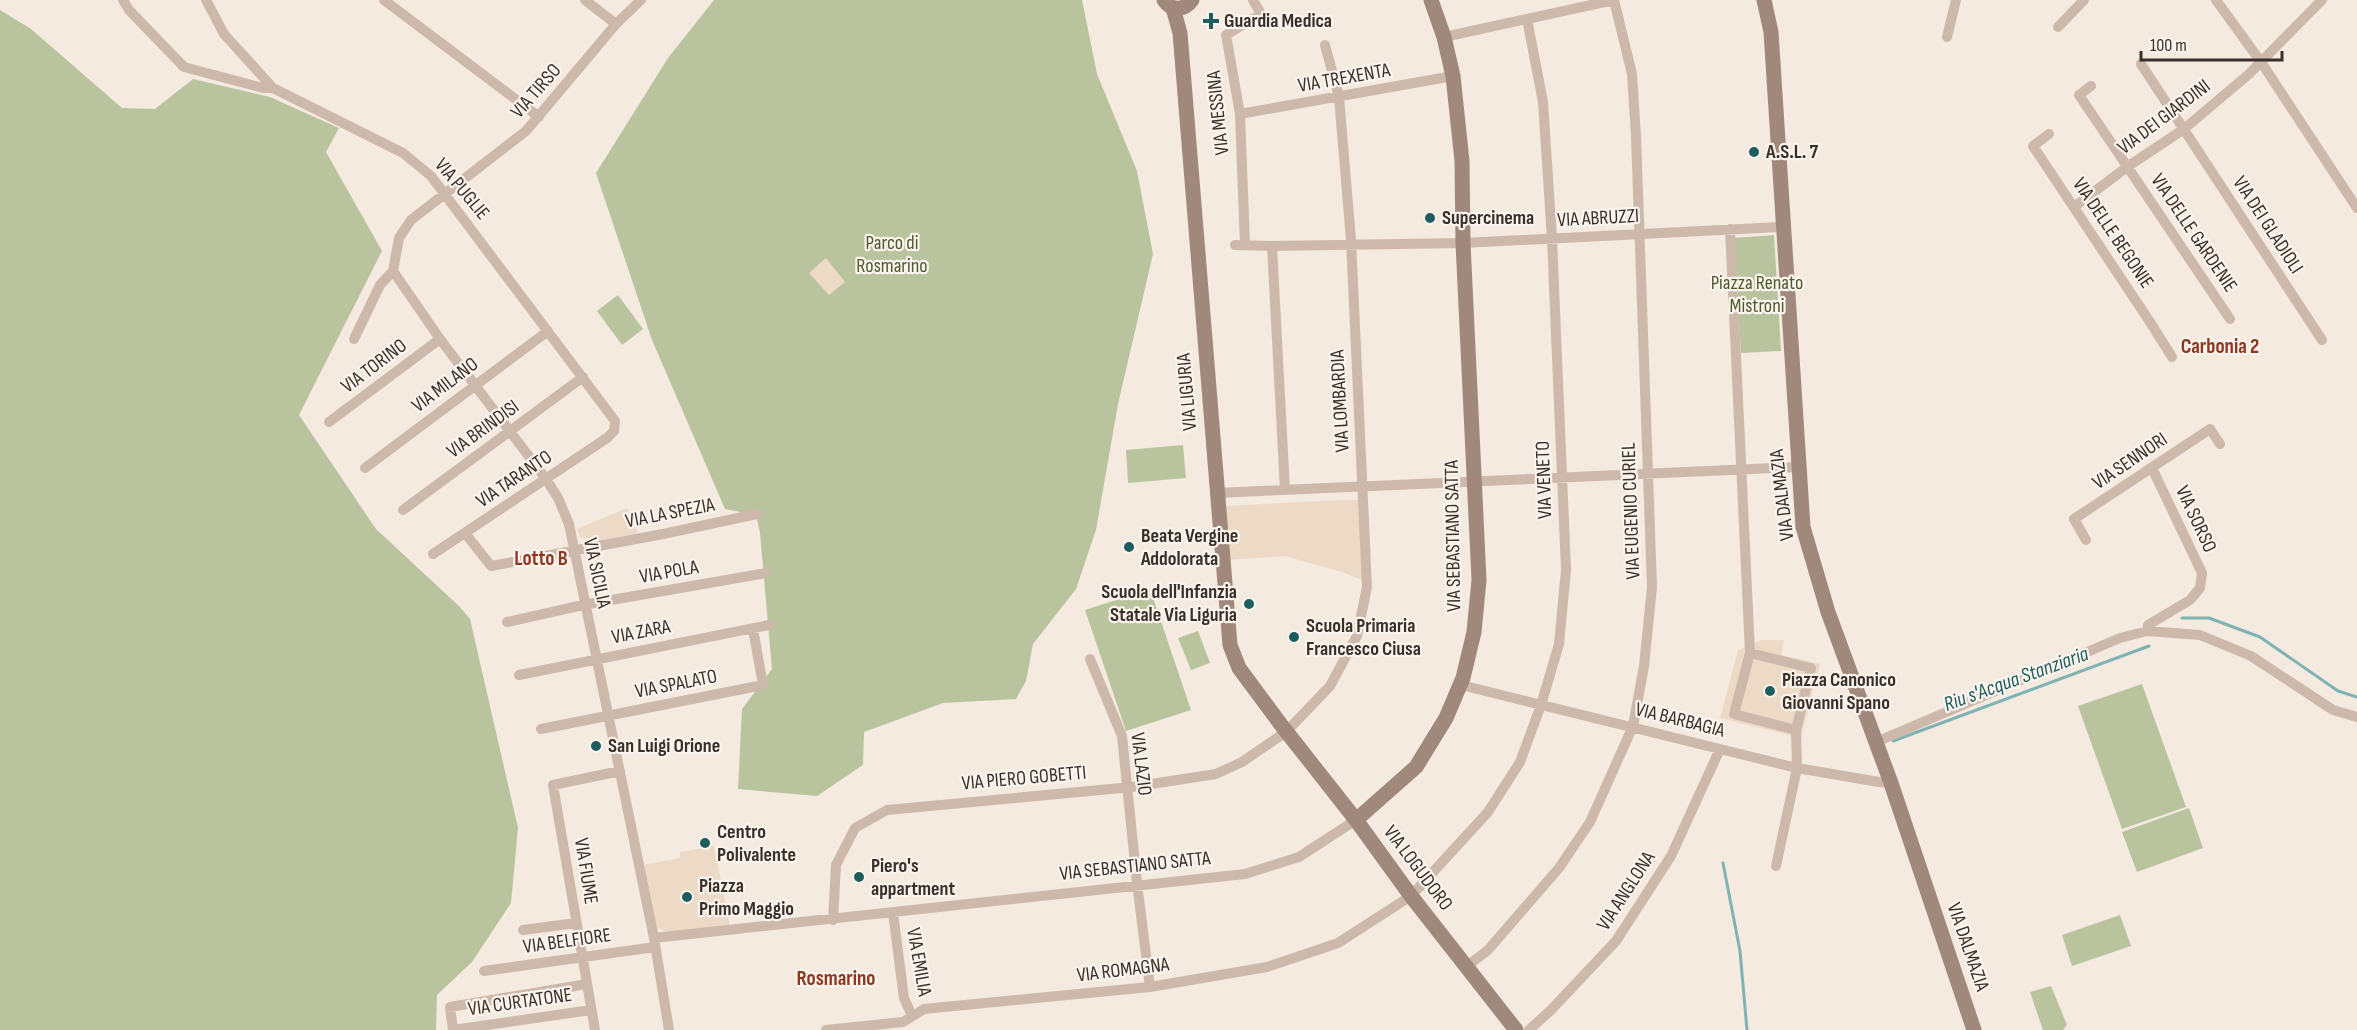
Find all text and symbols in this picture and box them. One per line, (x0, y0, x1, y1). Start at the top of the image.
place label: Guardia Medica (1224, 9, 1332, 33)
marker: Guardia Medica (1202, 12, 1220, 30)
scale bar (2141, 24, 2282, 62)
text: 100 m (2150, 35, 2187, 56)
street label: VIA TREXENTA (1296, 58, 1392, 98)
street label: VIA TIRSO (506, 59, 566, 123)
street label: VIA MESSINA (1202, 69, 1234, 156)
street label: VIA DEI GIARDINI (2113, 74, 2215, 160)
place label: A.S.L. 7 (1765, 140, 1819, 164)
marker: A.S.L. 7 (1747, 145, 1761, 159)
street label: VIA PUGLIE (429, 153, 495, 225)
street label: VIA DELLE GARDENIE (2146, 169, 2242, 297)
street label: VIA DEI GLADIOLI (2228, 172, 2308, 278)
street label: VIA DELLE BEGONIE (2067, 173, 2159, 293)
street label: VIA ABRUZZI (1556, 204, 1640, 232)
place label: Supercinema (1442, 206, 1534, 230)
marker: Supercinema (1423, 211, 1437, 225)
park label: Parco di Rosmarino (856, 231, 928, 278)
park label: Piazza Renato Mistroni (1711, 271, 1803, 318)
street label: VIA TORINO (337, 334, 411, 398)
district label: Carbonia 2 (2181, 334, 2259, 359)
street label: VIA LOMBARDIA (1325, 349, 1355, 453)
street label: VIA MILANO (407, 352, 483, 418)
street label: VIA LIGURIA (1172, 352, 1202, 432)
street label: VIA BRINDISI (442, 395, 524, 463)
street label: VIA SENNORI (2088, 427, 2172, 495)
street label: VIA VENETO (1531, 441, 1557, 519)
street label: VIA EUGENIO CURIEL (1617, 442, 1645, 580)
street label: VIA TARANTO (472, 445, 556, 513)
street label: VIA DALMAZIA (1764, 447, 1800, 542)
street label: VIA SEBASTIANO SATTA (1440, 459, 1466, 612)
street label: VIA SORSO (2170, 482, 2222, 556)
street label: VIA LA SPEZIA (623, 493, 717, 533)
place label: Beata Vergine Addolorata (1140, 524, 1238, 571)
street label: VIA SICILIA (578, 536, 616, 611)
marker: Beata Vergine Addolorata (1122, 540, 1136, 554)
district label: Lotto B (514, 546, 568, 571)
street label: VIA POLA (638, 555, 701, 589)
place label: Scuola dell'Infanzia Statale Via Liguria (1101, 580, 1237, 627)
marker: Scuola dell'Infanzia Statale Via Liguria (1242, 597, 1256, 611)
street label: VIA ZARA (610, 614, 673, 649)
place label: Scuola Primaria Francesco Ciusa (1306, 614, 1421, 661)
marker: Scuola Primaria Francesco Ciusa (1287, 630, 1301, 644)
water label: Riu s'Acqua Stanziaria (1940, 641, 2092, 717)
street label: VIA SPALATO (633, 664, 719, 704)
place label: Piazza Canonico Giovanni Spano (1782, 668, 1896, 715)
marker: Piazza Canonico Giovanni Spano (1763, 684, 1777, 698)
street label: VIA BARBAGIA (1633, 697, 1728, 743)
street label: VIA LAZIO (1125, 731, 1157, 797)
place label: San Luigi Orione (608, 734, 720, 758)
marker: San Luigi Orione (589, 739, 603, 753)
street label: VIA PIERO GOBETTI (961, 761, 1087, 795)
place label: Centro Polivalente (717, 820, 796, 867)
street label: VIA LOGUDORO (1378, 821, 1458, 915)
street label: VIA FIUME (569, 836, 603, 906)
marker: Centro Polivalente (698, 836, 712, 850)
street label: VIA SEBASTIANO SATTA (1058, 846, 1212, 886)
street label: VIA ANGLONA (1592, 847, 1661, 935)
place label: Piero's appartment (871, 854, 956, 901)
marker: Piero's appartment (852, 870, 866, 884)
place label: Piazza Primo Maggio (699, 874, 794, 921)
marker: Piazza Primo Maggio (680, 890, 694, 904)
street label: VIA DALMAZIA (1942, 900, 1994, 995)
street label: VIA BELFIORE (521, 923, 613, 959)
street label: VIA EMILIA (901, 926, 937, 998)
street label: VIA ROMAGNA (1075, 952, 1171, 988)
district label: Rosmarino (796, 966, 876, 991)
street label: VIA CURTATONE (467, 983, 573, 1021)

